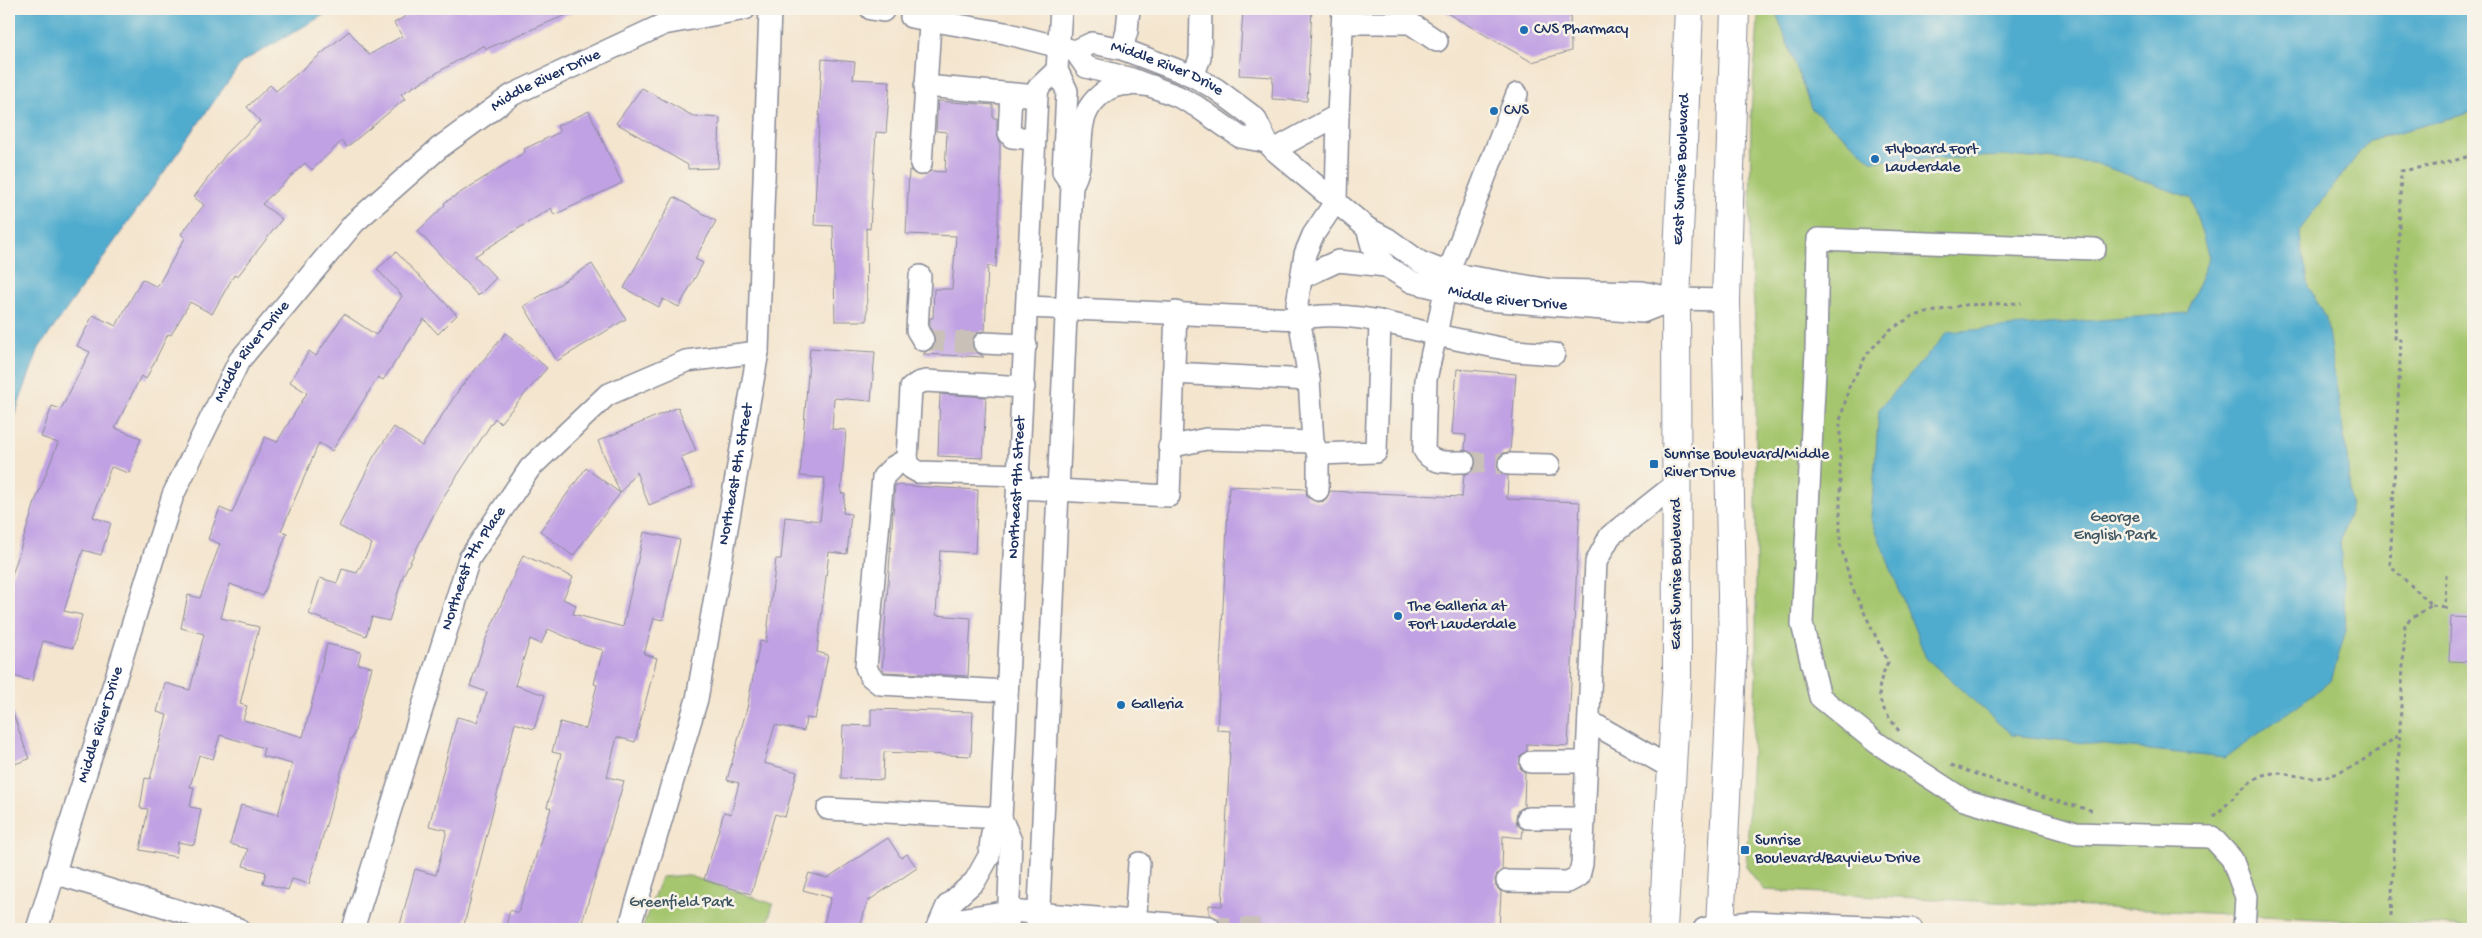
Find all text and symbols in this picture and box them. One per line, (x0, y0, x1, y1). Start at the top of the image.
place label: CVS Pharmacy (1534, 21, 1628, 40)
marker: CVS Pharmacy (1518, 24, 1530, 36)
street label: Middle River Drive (1109, 37, 1228, 101)
street label: Middle River Drive (487, 45, 604, 117)
street label: East Sunrise Boulevard (1669, 92, 1695, 246)
place label: CVS (1504, 102, 1530, 121)
marker: CVS (1488, 105, 1500, 117)
place label: Flyboard Fort Lauderdale (1884, 141, 1979, 178)
marker: Flyboard Fort Lauderdale (1869, 153, 1881, 165)
street label: Middle River Drive (1446, 281, 1569, 316)
street label: Middle River Drive (210, 297, 295, 406)
street label: Northeast 8th Street (715, 401, 759, 547)
street label: Northeast 9th Street (1004, 414, 1031, 559)
place label: Sunrise Boulevard/Middle River Drive (1664, 446, 1830, 483)
marker: Sunrise Boulevard/Middle River Drive (1648, 458, 1660, 470)
street label: East Sunrise Boulevard (1668, 497, 1687, 650)
street label: Northeast 7th Place (438, 503, 511, 633)
park label: George English Park (2074, 509, 2158, 546)
place label: The Galleria at Fort Lauderdale (1407, 598, 1517, 635)
marker: The Galleria at Fort Lauderdale (1392, 610, 1404, 622)
street label: Middle River Drive (74, 664, 128, 785)
place label: Galleria (1131, 696, 1184, 715)
marker: Galleria (1115, 699, 1127, 711)
place label: Sunrise Boulevard/Bayview Drive (1754, 832, 1921, 869)
marker: Sunrise Boulevard/Bayview Drive (1739, 844, 1751, 856)
park label: Greenfield Park (629, 894, 735, 913)

